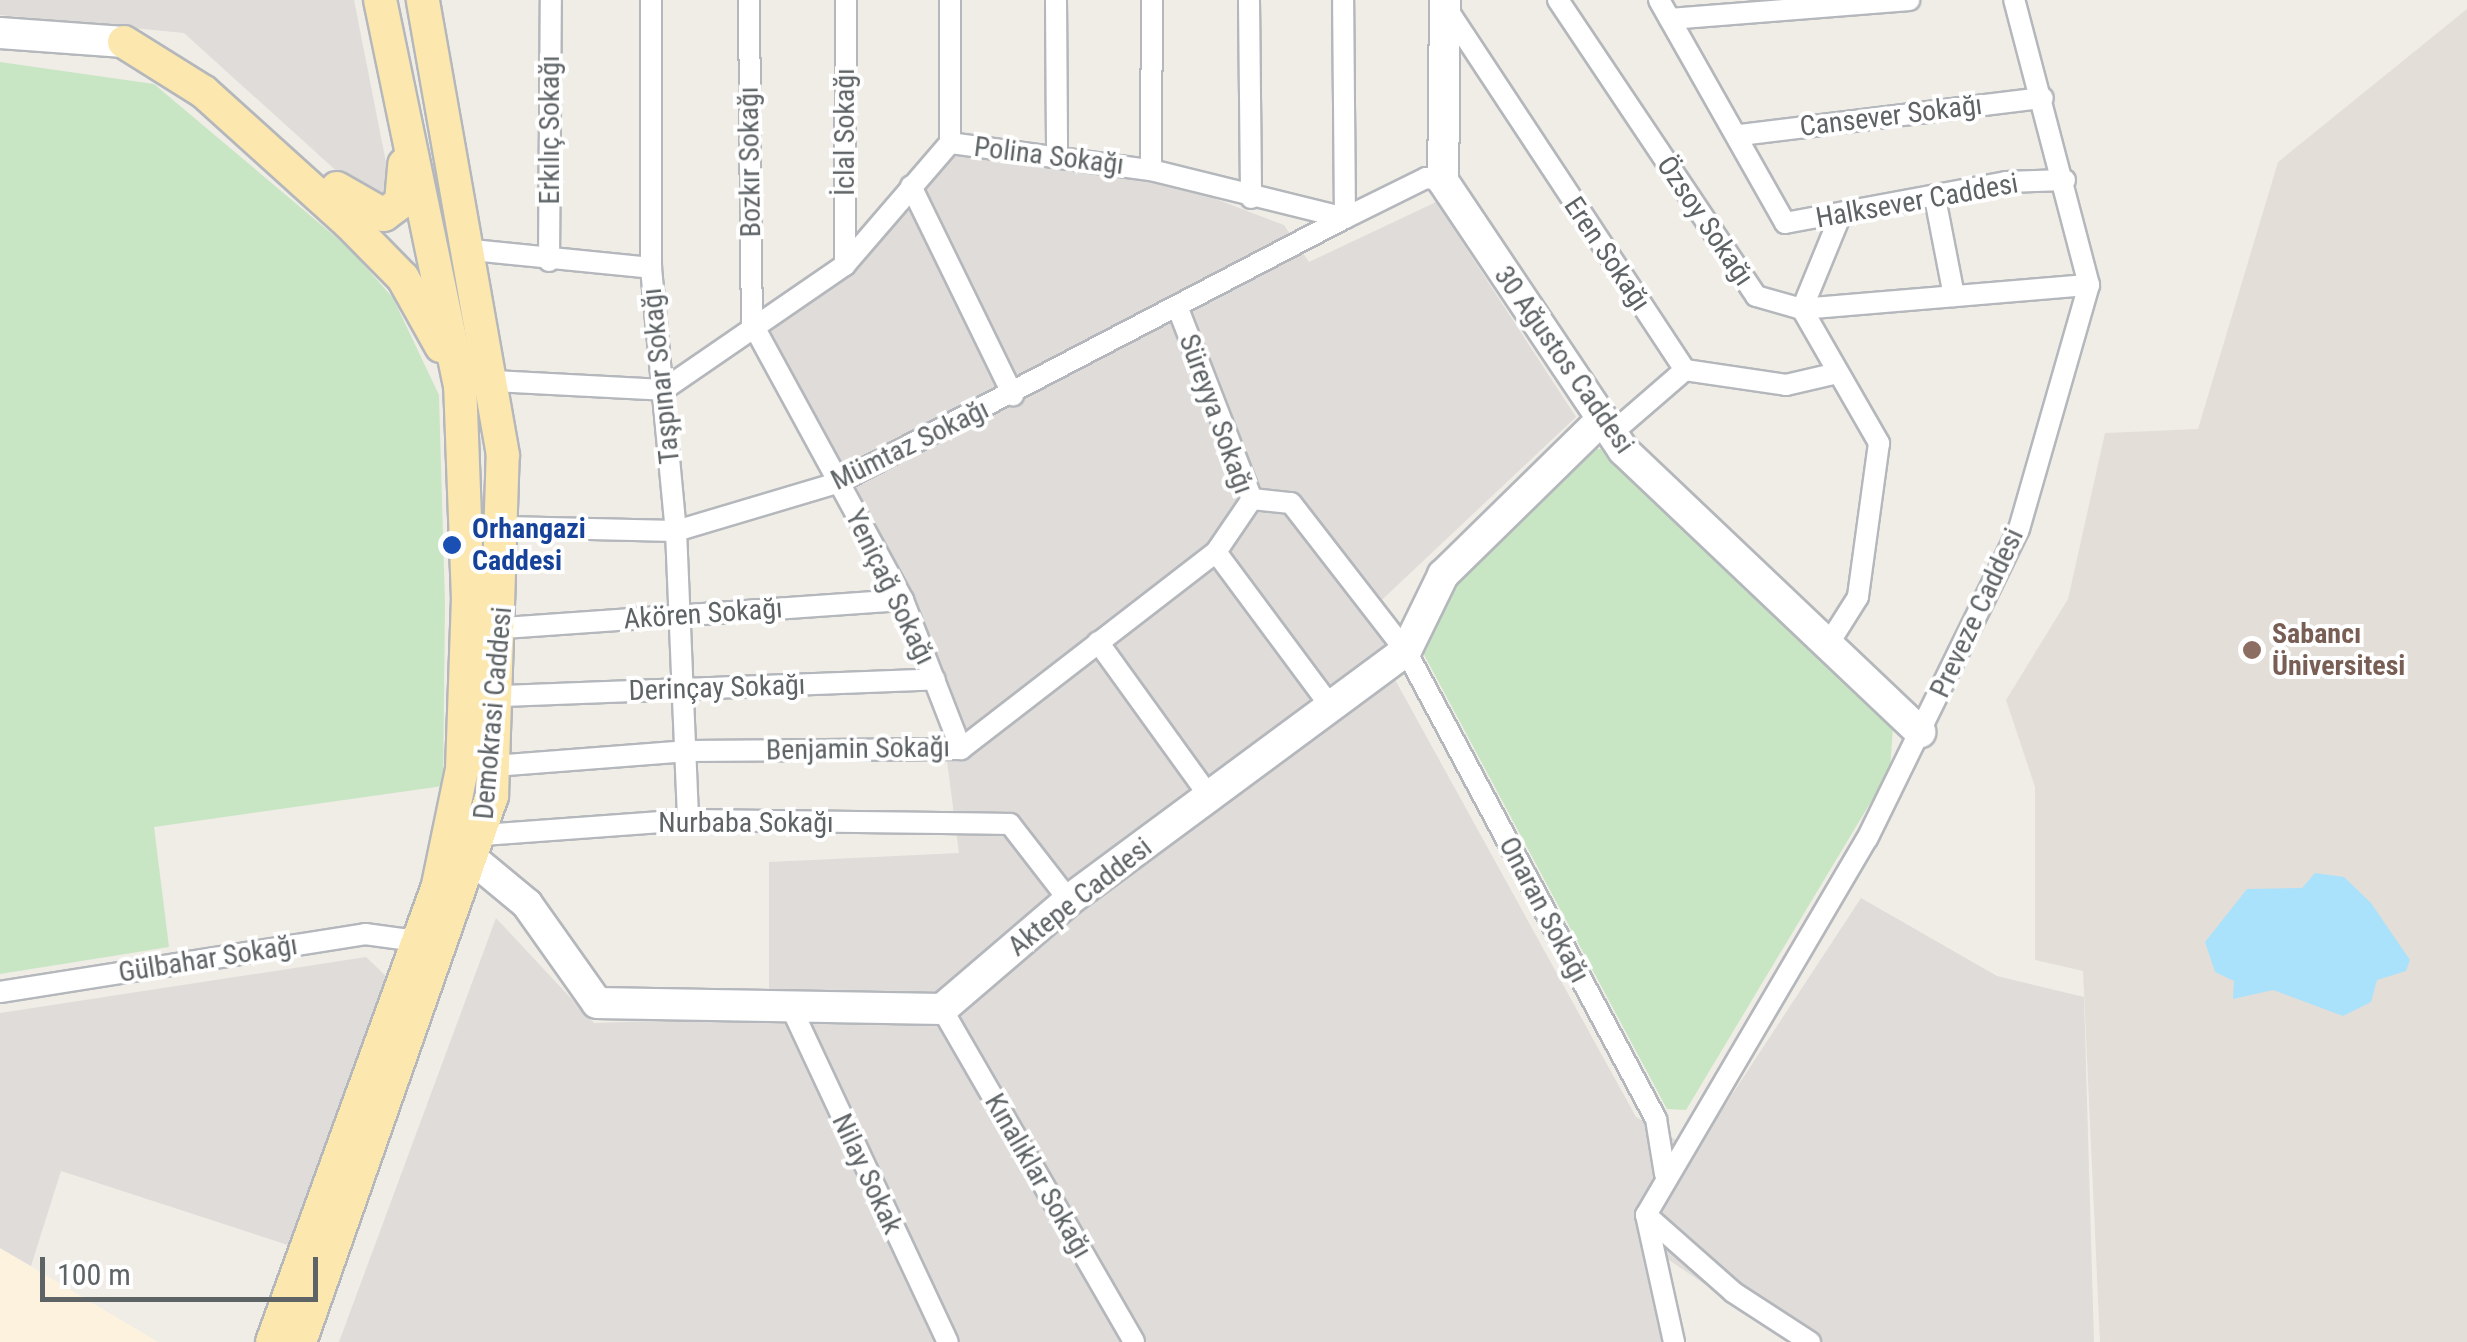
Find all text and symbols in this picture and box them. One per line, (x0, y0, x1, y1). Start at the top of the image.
street label: Erkılıç Sokağı (533, 55, 567, 205)
street label: İclal Sokağı (828, 68, 862, 196)
street label: Bozkır Sokağı (732, 86, 768, 238)
street label: Cansever Sokağı (1798, 88, 1984, 144)
street label: Polina Sokağı (972, 130, 1126, 182)
street label: Özsoy Sokağı (1649, 150, 1761, 292)
street label: Halksever Caddesi (1813, 167, 2021, 235)
street label: Eren Sokağı (1557, 191, 1657, 317)
street label: 30 Ağustos Caddesi (1487, 260, 1641, 460)
street label: Taşpınar Sokağı (635, 286, 687, 466)
street label: Süreyya Sokağı (1172, 330, 1260, 498)
street label: Mümtaz Sokağı (826, 392, 994, 498)
street label: Yeniçağ Sokağı (838, 504, 942, 670)
place label: Orhangazi Caddesi (472, 512, 586, 578)
street label: Preveze Caddesi (1923, 523, 2031, 703)
marker: Orhangazi Caddesi (441, 534, 463, 556)
street label: Akören Sokağı (622, 592, 784, 636)
street label: Demokrasi Caddesi (467, 605, 519, 821)
place label: Sabancı Üniversitesi (2272, 617, 2405, 683)
marker: Sabancı Üniversitesi (2241, 639, 2263, 661)
street label: Derinçay Sokağı (628, 668, 806, 708)
street label: Benjamin Sokağı (766, 731, 950, 767)
street label: Nurbaba Sokağı (658, 806, 834, 840)
street label: Aktepe Caddesi (1002, 831, 1158, 963)
street label: Onaran Sokağı (1492, 831, 1596, 989)
street label: Gülbahar Sokağı (116, 928, 300, 990)
street label: Kınalıklar Sokağı (977, 1088, 1099, 1264)
street label: Nilay Sokak (825, 1109, 909, 1239)
scale bar (45, 1237, 322, 1299)
text: 100 m (57, 1257, 131, 1292)

